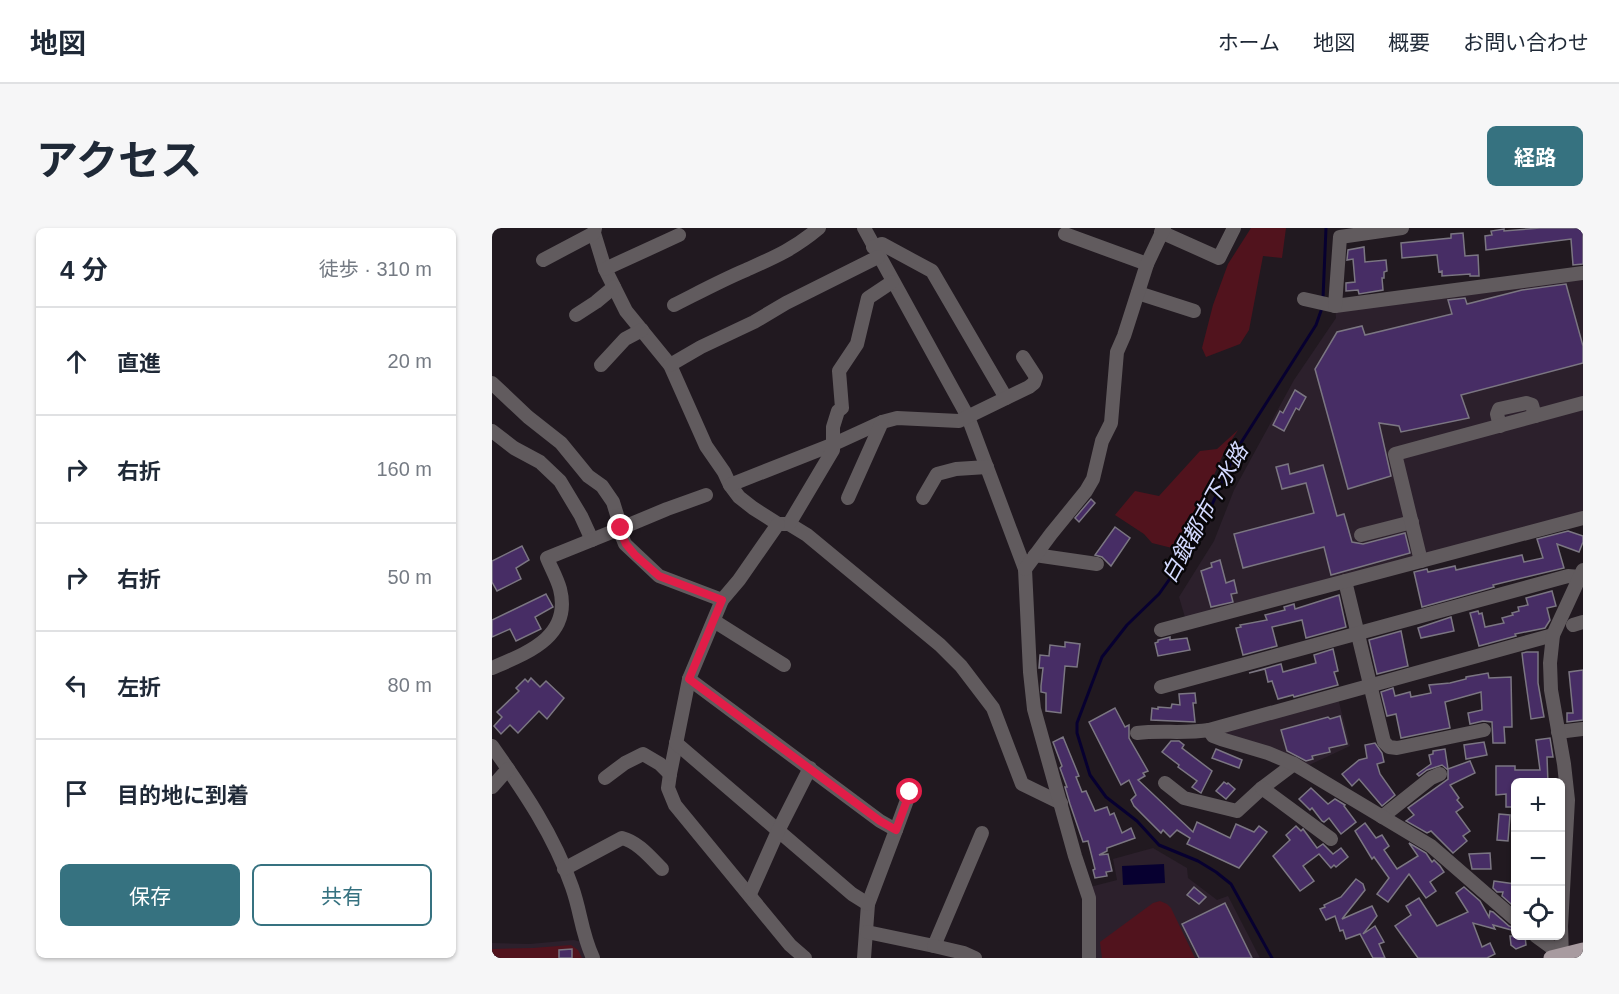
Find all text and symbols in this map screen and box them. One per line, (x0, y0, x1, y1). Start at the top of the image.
text: 地図 (30, 28, 86, 59)
text: ホーム (1218, 31, 1280, 54)
text: 地図 (1313, 31, 1355, 54)
text: 概要 (1388, 31, 1430, 54)
text: お問い合わせ (1463, 31, 1589, 54)
button: 経路 (1487, 126, 1583, 186)
text: アクセス (36, 137, 202, 184)
text: 4 分 (60, 255, 108, 285)
text: 徒歩 · 310 m (319, 258, 432, 280)
icon: ahead (60, 345, 93, 378)
text: 20 m (388, 350, 432, 372)
text: 直進 (117, 351, 161, 376)
water label: 白銀都市下水路 (1156, 438, 1254, 587)
icon: right (60, 453, 93, 486)
text: 160 m (376, 458, 432, 480)
text: 右折 (117, 459, 161, 484)
route end (607, 514, 633, 540)
icon: right (60, 561, 93, 594)
text: 50 m (388, 566, 432, 588)
text: 右折 (117, 567, 161, 592)
icon: left (60, 669, 93, 702)
text: 80 m (388, 674, 432, 696)
text: 左折 (117, 675, 161, 700)
icon: arrive (60, 777, 93, 810)
route start (896, 778, 922, 804)
map controls (1511, 778, 1565, 940)
button: + (1511, 778, 1565, 832)
text: 目的地に到着 (117, 783, 249, 808)
button: − (1511, 832, 1565, 886)
button: 保存 (60, 864, 240, 926)
button: 共有 (252, 864, 432, 926)
button: locate (1511, 886, 1565, 940)

